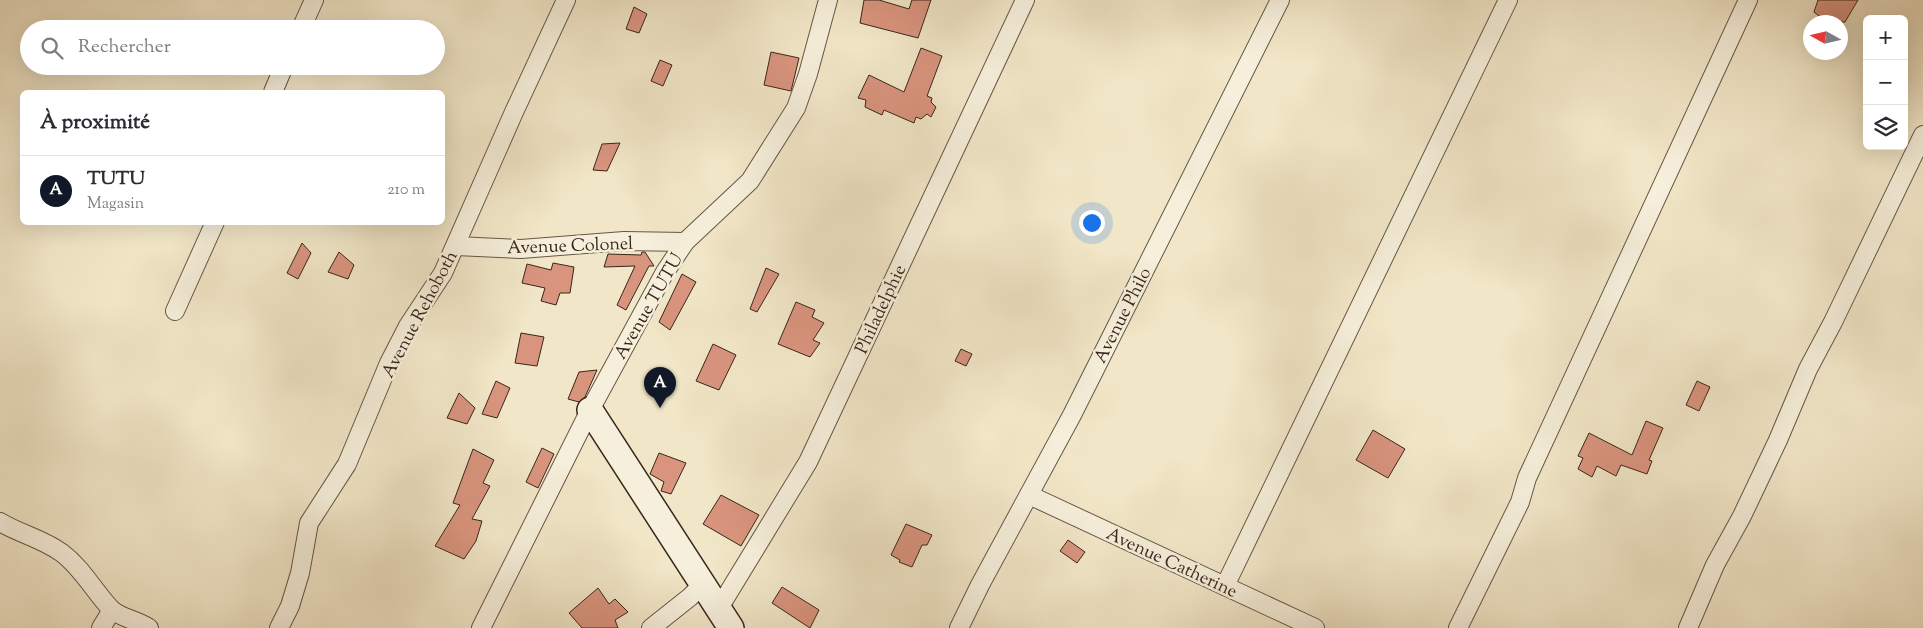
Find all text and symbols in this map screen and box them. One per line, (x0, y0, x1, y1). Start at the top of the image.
north arrow (1803, 15, 1848, 60)
map controls (1863, 15, 1908, 150)
button: + (1863, 15, 1908, 60)
search box (20, 20, 445, 75)
icon: search (38, 34, 66, 62)
text: Rechercher (78, 34, 171, 61)
button: − (1863, 60, 1908, 105)
button: layers (1863, 105, 1908, 150)
text: À proximité (40, 108, 150, 138)
text: TUTU (87, 166, 145, 193)
text: A (50, 179, 63, 202)
text: 210 m (387, 179, 425, 202)
text: Magasin (87, 193, 144, 216)
your location (1079, 210, 1105, 236)
street label: Avenue Colonel (507, 232, 634, 262)
street label: Avenue Rehoboth (376, 246, 466, 383)
street label: Avenue TUTU (609, 249, 691, 365)
street label: Philadelphie (850, 261, 914, 359)
street label: Avenue Philo (1088, 263, 1159, 368)
pin: A (644, 367, 676, 408)
street label: Avenue Catherine (1101, 522, 1241, 606)

